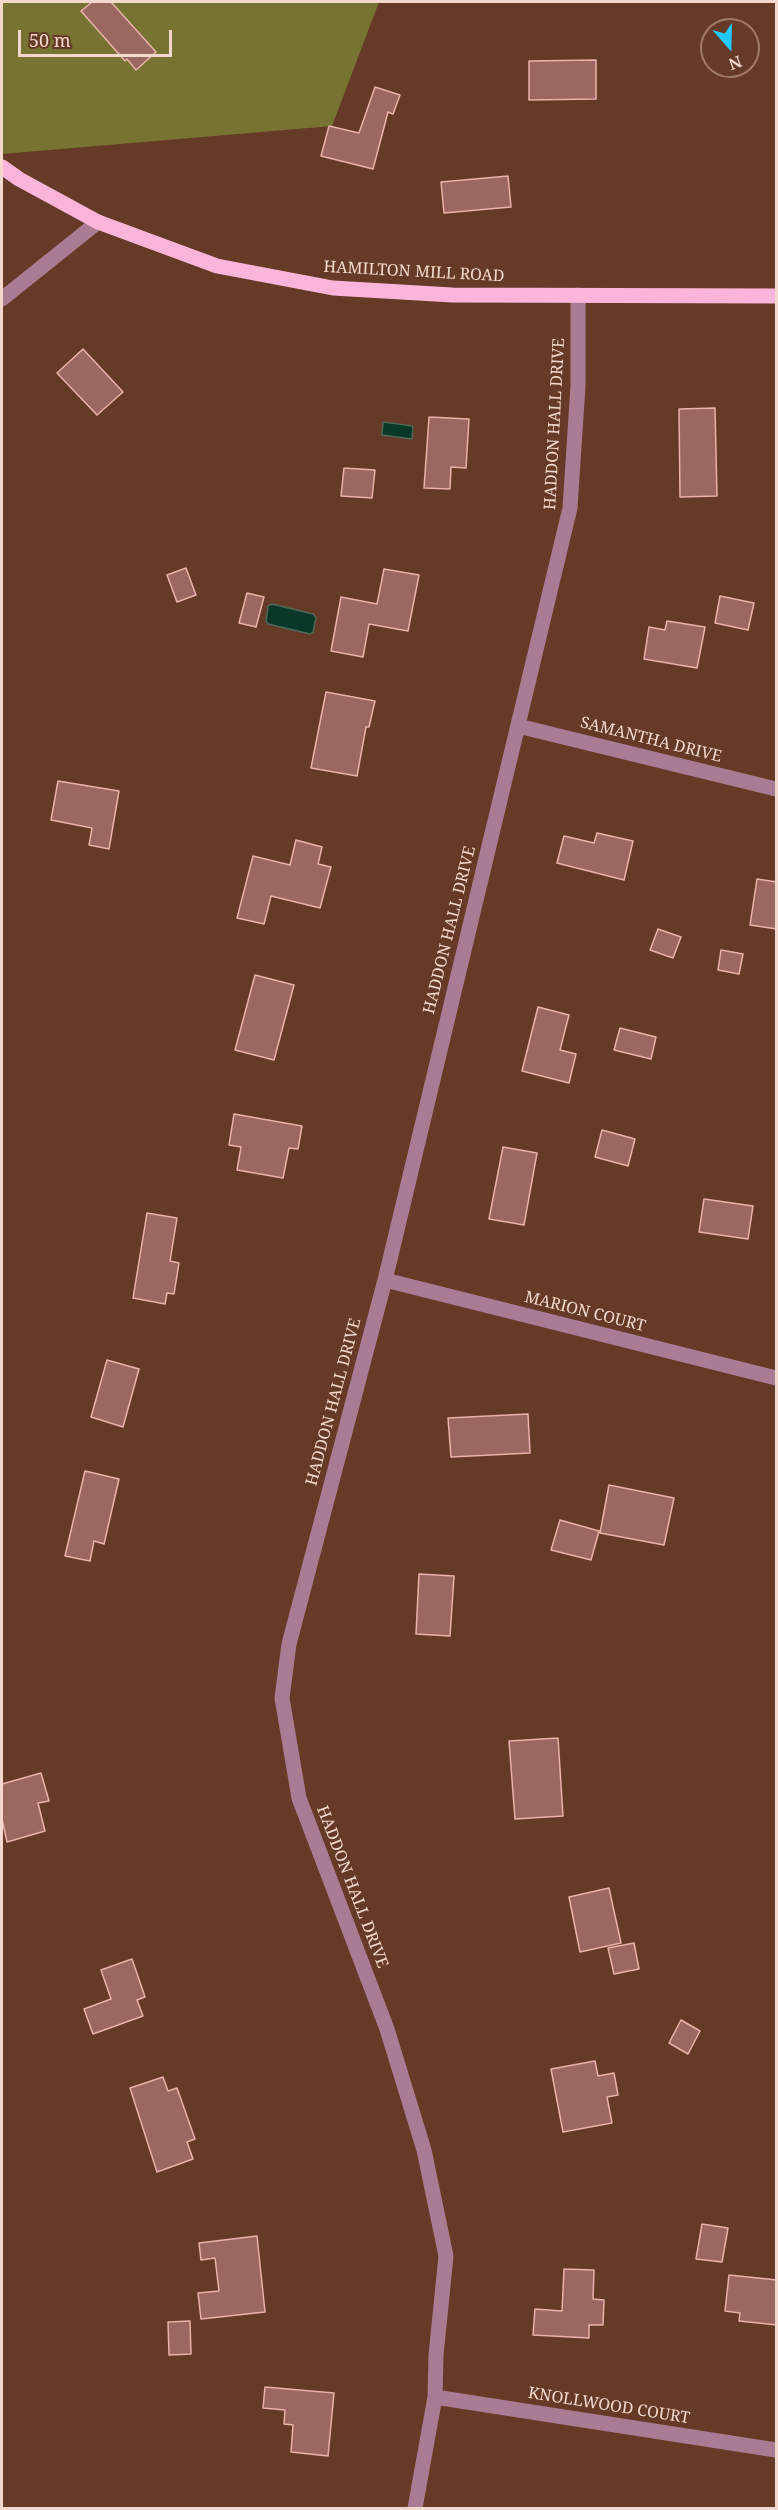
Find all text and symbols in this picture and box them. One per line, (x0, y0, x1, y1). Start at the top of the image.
scale bar (21, 18, 176, 56)
north arrow (700, 18, 760, 78)
text: 50 m (29, 28, 71, 52)
text: N (726, 51, 745, 76)
street label: HAMILTON MILL ROAD (323, 258, 505, 286)
street label: HADDON HALL DRIVE (541, 337, 569, 511)
street label: SAMANTHA DRIVE (578, 713, 724, 767)
street label: HADDON HALL DRIVE (420, 844, 480, 1016)
street label: MARION COURT (522, 1288, 648, 1336)
street label: HADDON HALL DRIVE (302, 1316, 366, 1488)
street label: HADDON HALL DRIVE (312, 1803, 392, 1971)
street label: KNOLLWOOD COURT (527, 2384, 691, 2428)

